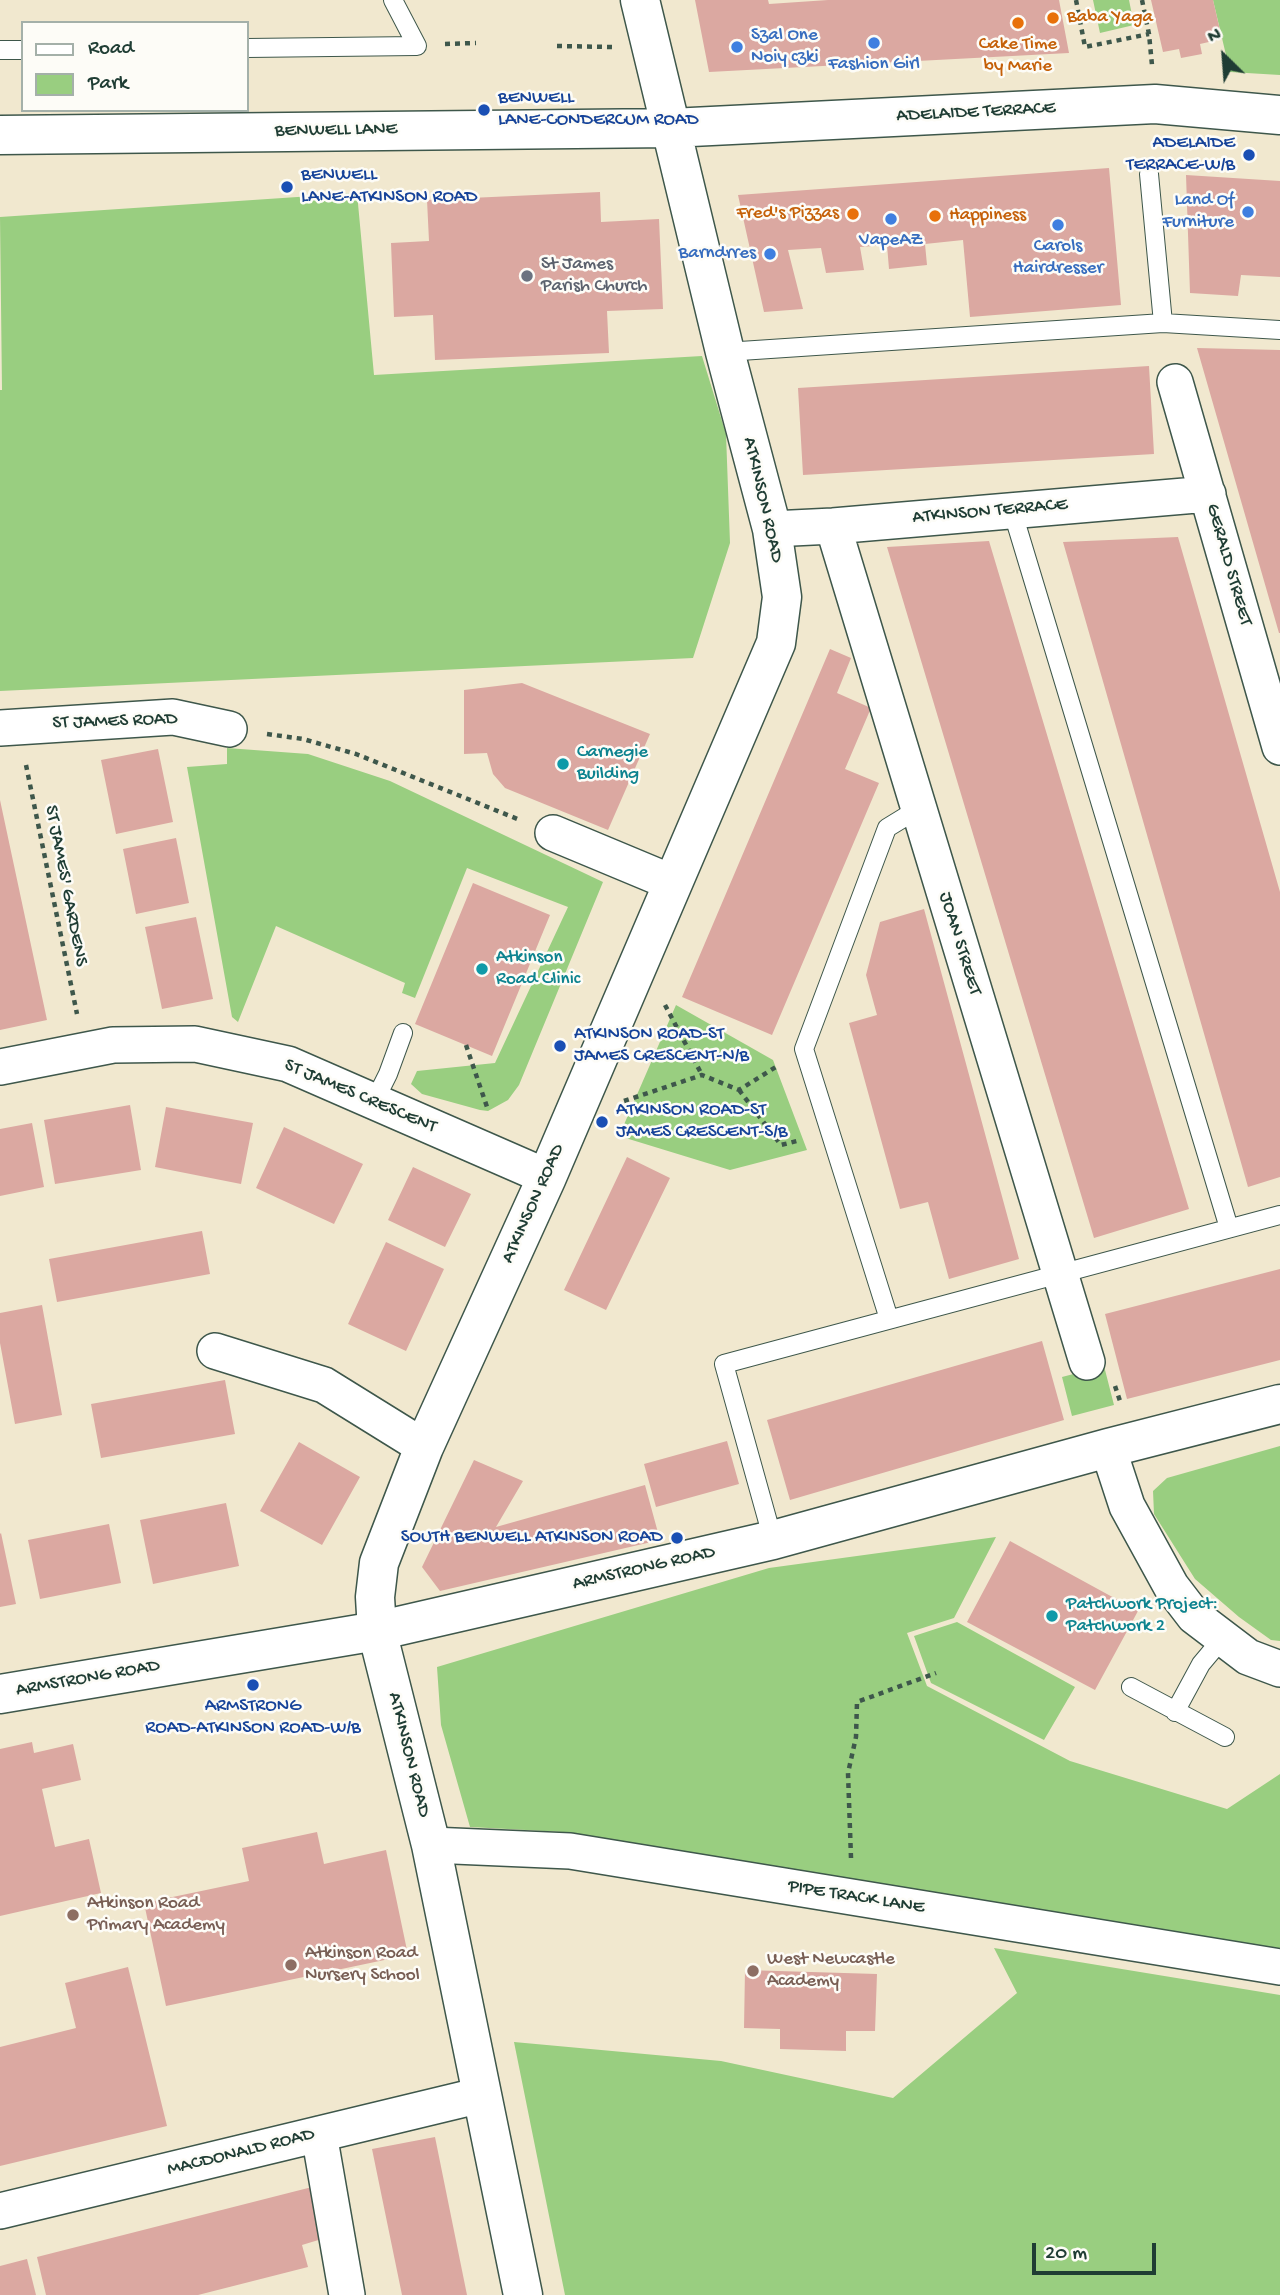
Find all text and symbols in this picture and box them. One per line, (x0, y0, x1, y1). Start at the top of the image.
place label: Baba Yaga (1067, 7, 1153, 29)
marker: Baba Yaga (1045, 10, 1061, 26)
marker: Cake Time by Marie (1010, 15, 1026, 31)
legend (21, 21, 248, 112)
north arrow (1189, 21, 1259, 91)
text: N (1204, 23, 1225, 50)
place label: Szal One Noiy czki (751, 25, 819, 69)
place label: Cake Time by Marie (979, 34, 1057, 78)
marker: Fashion Girl (866, 35, 882, 51)
text: Road (88, 37, 134, 62)
marker: Szal One Noiy czki (729, 39, 745, 55)
place label: Fashion Girl (828, 54, 920, 76)
text: Park (88, 72, 128, 97)
place label: BENWELL LANE-CONDERCUM ROAD (498, 88, 699, 132)
street label: ADELAIDE TERRACE (896, 97, 1056, 129)
marker: BENWELL LANE-CONDERCUM ROAD (476, 102, 492, 118)
street label: BENWELL LANE (274, 119, 398, 143)
place label: ADELAIDE TERRACE-W/B (1126, 133, 1235, 177)
marker: ADELAIDE TERRACE-W/B (1241, 147, 1257, 163)
place label: BENWELL LANE-ATKINSON ROAD (301, 165, 477, 209)
marker: BENWELL LANE-ATKINSON ROAD (279, 179, 295, 195)
place label: Land Of Furniture (1162, 190, 1234, 234)
place label: Fred's Pizzas (736, 203, 839, 225)
marker: Land Of Furniture (1240, 204, 1256, 220)
place label: Happiness (949, 205, 1026, 227)
marker: Fred's Pizzas (845, 206, 861, 222)
marker: Happiness (927, 208, 943, 224)
marker: VapeAZ (883, 211, 899, 227)
marker: Carols Hairdresser (1050, 217, 1066, 233)
place label: VapeAZ (859, 230, 923, 252)
place label: Carols Hairdresser (1013, 236, 1103, 280)
place label: Barndrres (679, 243, 756, 265)
marker: Barndrres (762, 246, 778, 262)
place label: St James Parish Church (541, 254, 647, 298)
marker: St James Parish Church (519, 268, 535, 284)
street label: ATKINSON ROAD (736, 435, 788, 565)
street label: ATKINSON TERRACE (912, 494, 1068, 530)
street label: GERALD STREET (1200, 501, 1256, 629)
street label: ST JAMES ROAD (52, 708, 178, 736)
place label: Carnegie Building (577, 742, 648, 786)
marker: Carnegie Building (555, 756, 571, 772)
street label: ST JAMES' GARDENS (38, 804, 92, 968)
street label: JOAN STREET (933, 890, 985, 998)
place label: Atkinson Road Clinic (496, 947, 580, 991)
marker: Atkinson Road Clinic (474, 961, 490, 977)
place label: ATKINSON ROAD-ST JAMES CRESCENT-N/B (574, 1024, 749, 1068)
marker: ATKINSON ROAD-ST JAMES CRESCENT-N/B (552, 1038, 568, 1054)
street label: ST JAMES CRESCENT (281, 1055, 439, 1139)
place label: ATKINSON ROAD-ST JAMES CRESCENT-S/B (616, 1100, 787, 1144)
marker: ATKINSON ROAD-ST JAMES CRESCENT-S/B (594, 1114, 610, 1130)
street label: ATKINSON ROAD (498, 1141, 570, 1267)
place label: SOUTH BENWELL ATKINSON ROAD (401, 1527, 663, 1549)
marker: SOUTH BENWELL ATKINSON ROAD (669, 1530, 685, 1546)
street label: ARMSTRONG ROAD (570, 1542, 718, 1596)
place label: Patchwork Project: Patchwork 2 (1066, 1594, 1218, 1638)
marker: Patchwork Project: Patchwork 2 (1044, 1608, 1060, 1624)
street label: ARMSTRONG ROAD (14, 1655, 162, 1703)
marker: ARMSTRONG ROAD-ATKINSON ROAD-W/B (245, 1677, 261, 1693)
street label: ATKINSON ROAD (381, 1690, 435, 1820)
place label: ARMSTRONG ROAD-ATKINSON ROAD-W/B (145, 1696, 361, 1740)
street label: PIPE TRACK LANE (786, 1876, 926, 1920)
place label: Atkinson Road Primary Academy (87, 1893, 225, 1937)
marker: Atkinson Road Primary Academy (65, 1907, 81, 1923)
place label: Atkinson Road Nursery School (305, 1943, 420, 1987)
place label: West Newcastle Academy (767, 1949, 895, 1993)
marker: Atkinson Road Nursery School (283, 1957, 299, 1973)
marker: West Newcastle Academy (745, 1963, 761, 1979)
street label: MACDONALD ROAD (165, 2124, 317, 2182)
scale bar (1035, 2228, 1159, 2272)
text: 20 m (1045, 2242, 1087, 2267)

